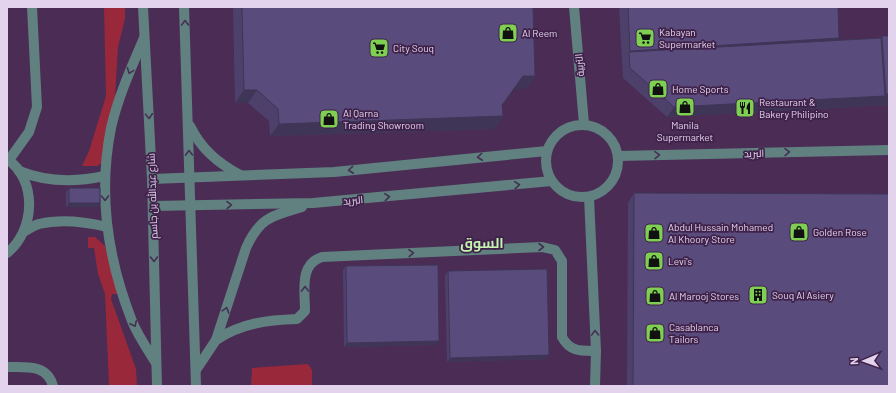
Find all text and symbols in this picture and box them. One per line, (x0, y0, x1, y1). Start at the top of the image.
one-way arrow (181, 20, 189, 26)
shop icon: Al Reem (497, 22, 519, 44)
place label: Kabayan Supermarket (659, 26, 716, 50)
place label: Al Reem (522, 27, 557, 39)
supermarket icon: Kabayan Supermarket (634, 27, 656, 49)
supermarket icon: City Souq (368, 37, 390, 59)
place label: City Souq (393, 42, 434, 54)
street label: التربية (572, 53, 586, 77)
one-way arrow (126, 68, 134, 75)
shop icon: Home Sports (647, 78, 669, 100)
place label: Home Sports (672, 83, 729, 95)
shop icon: Manila Supermarket (674, 96, 696, 118)
place label: Restaurant & Bakery Philipino (759, 96, 829, 120)
restaurant icon: Restaurant & Bakery Philipino (734, 97, 756, 119)
place label: Al Qarna Trading Showroom (343, 107, 424, 131)
shop icon: Al Qarna Trading Showroom (318, 108, 340, 130)
one-way arrow (145, 113, 153, 119)
place label: Manila Supermarket (657, 119, 714, 143)
street label: البريد (744, 147, 764, 159)
one-way arrow (784, 148, 790, 156)
one-way arrow (185, 150, 193, 156)
one-way arrow (654, 151, 660, 159)
street label: شارع عبدالله بن جاسم (144, 153, 161, 239)
one-way arrow (477, 153, 483, 162)
one-way arrow (348, 165, 354, 174)
one-way arrow (513, 180, 520, 189)
street label: البريد (342, 193, 364, 207)
one-way arrow (384, 193, 390, 202)
one-way arrow (101, 195, 110, 201)
one-way arrow (226, 201, 232, 209)
place label: Abdul Hussain Mohamed Al Khoory Store (668, 221, 773, 245)
shop icon: Golden Rose (788, 221, 810, 243)
shop icon: Abdul Hussain Mohamed Al Khoory Store (643, 222, 665, 244)
place label: Golden Rose (813, 226, 867, 238)
district label: السوق (460, 234, 504, 252)
one-way arrow (538, 243, 544, 251)
one-way arrow (408, 248, 414, 257)
shop icon: Levi's (643, 250, 665, 272)
place label: Levi's (668, 255, 692, 267)
one-way arrow (150, 256, 158, 262)
building icon: Souq Al Asiery (747, 284, 769, 306)
shop icon: Al Marooj Stores (644, 285, 666, 307)
one-way arrow (301, 286, 309, 292)
place label: Souq Al Asiery (772, 289, 834, 301)
place label: Al Marooj Stores (669, 290, 739, 302)
one-way arrow (221, 307, 230, 314)
one-way arrow (129, 320, 137, 327)
place label: Casablanca Tailors (669, 321, 719, 345)
shop icon: Casablanca Tailors (644, 322, 666, 344)
one-way arrow (591, 330, 600, 336)
north arrow (844, 341, 884, 381)
text: N (847, 357, 860, 365)

